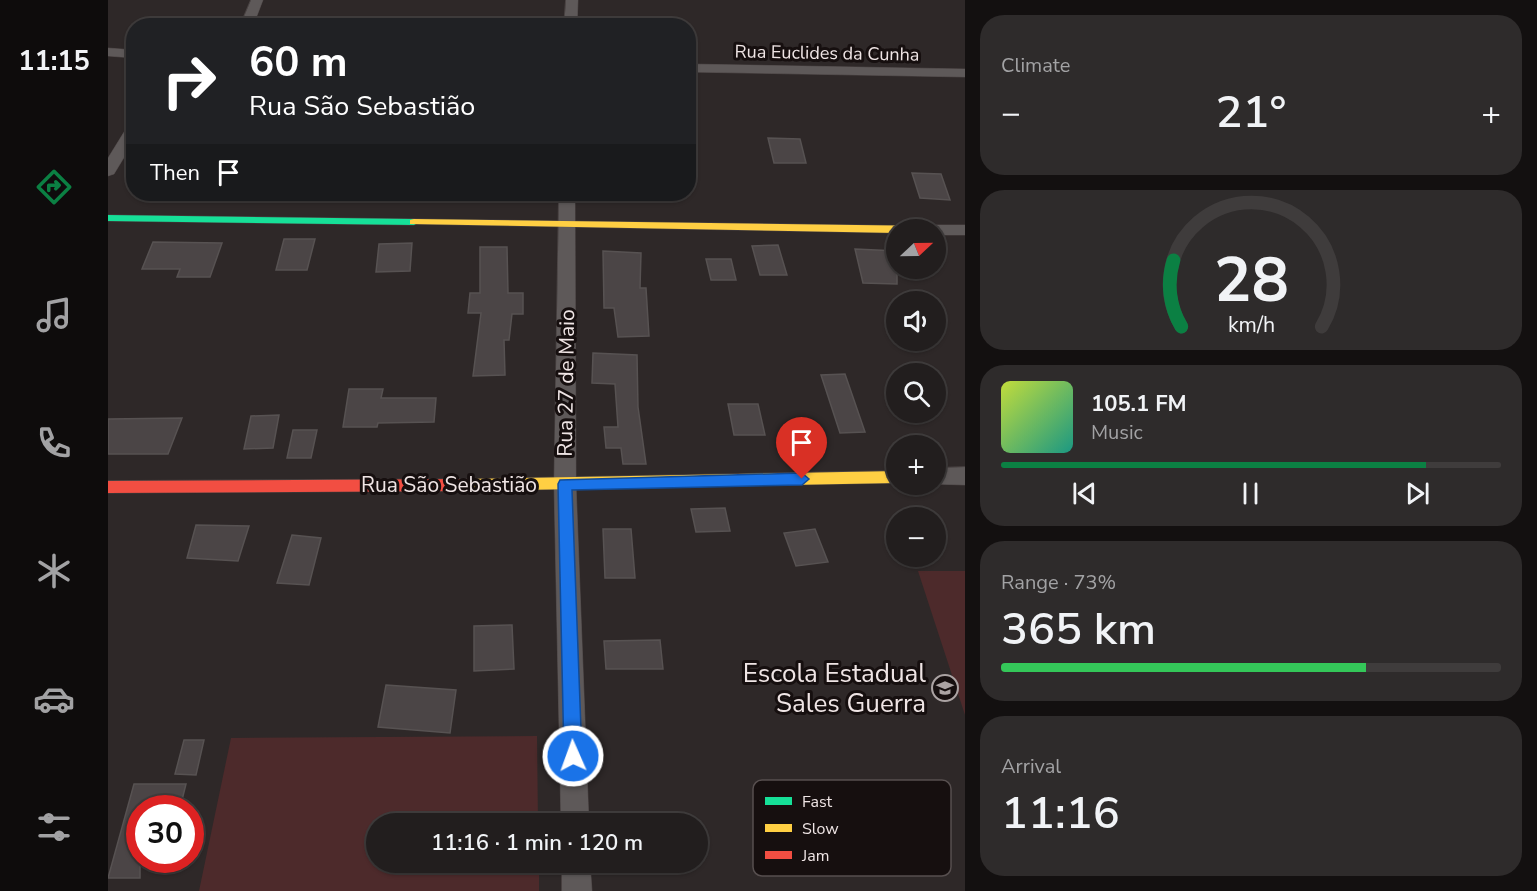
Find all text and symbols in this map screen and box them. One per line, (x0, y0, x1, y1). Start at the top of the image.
text: 60 m (249, 34, 348, 91)
street label: Rua Euclides da Cunha (734, 39, 920, 67)
icon: right (150, 42, 228, 120)
text: 11:15 (18, 43, 90, 80)
text: Climate (1001, 52, 1070, 79)
text: 21° (1216, 82, 1286, 143)
text: Rua São Sebastião (249, 88, 475, 125)
text: − (1001, 91, 1021, 136)
text: + (1481, 91, 1501, 136)
icon: arrive (212, 156, 245, 189)
text: Then (150, 158, 200, 188)
icon: directions (33, 166, 75, 208)
north arrow (886, 219, 946, 279)
map controls (886, 219, 946, 567)
text: 28 (1214, 238, 1288, 323)
button: sound (886, 291, 946, 351)
icon: music (33, 294, 75, 336)
street label: Rua 27 de Maio (551, 309, 581, 457)
text: km/h (1227, 311, 1275, 341)
button: search (886, 363, 946, 423)
text: 105.1 FM (1091, 389, 1187, 419)
pin (776, 417, 827, 479)
text: Music (1091, 419, 1143, 446)
icon: phone (33, 422, 75, 464)
icon: arrive (785, 426, 818, 459)
button: + (886, 435, 946, 495)
street label: Rua São Sebastião (361, 471, 537, 499)
icon: previous (1068, 477, 1101, 510)
icon: pause (1234, 477, 1267, 510)
icon: next (1401, 477, 1434, 510)
button: − (886, 507, 946, 567)
icon: climate (33, 550, 75, 592)
text: Range · 73% (1001, 569, 1116, 596)
text: 365 km (1001, 599, 1156, 660)
place label: Escola Estadual Sales Guerra (743, 656, 926, 721)
school or university icon: Escola Estadual Sales Guerra (930, 673, 960, 703)
icon: car (33, 678, 75, 720)
position arrow (541, 724, 605, 788)
text: Arrival (1001, 753, 1061, 780)
legend (753, 780, 951, 876)
text: 11:16 (1001, 783, 1120, 844)
text: Fast (802, 791, 833, 813)
speed limit sign: 30 (126, 795, 204, 873)
icon: filters (33, 806, 75, 848)
text: Slow (802, 818, 839, 840)
text: 11:16 · 1 min · 120 m (431, 828, 643, 858)
text: Jam (801, 845, 829, 867)

